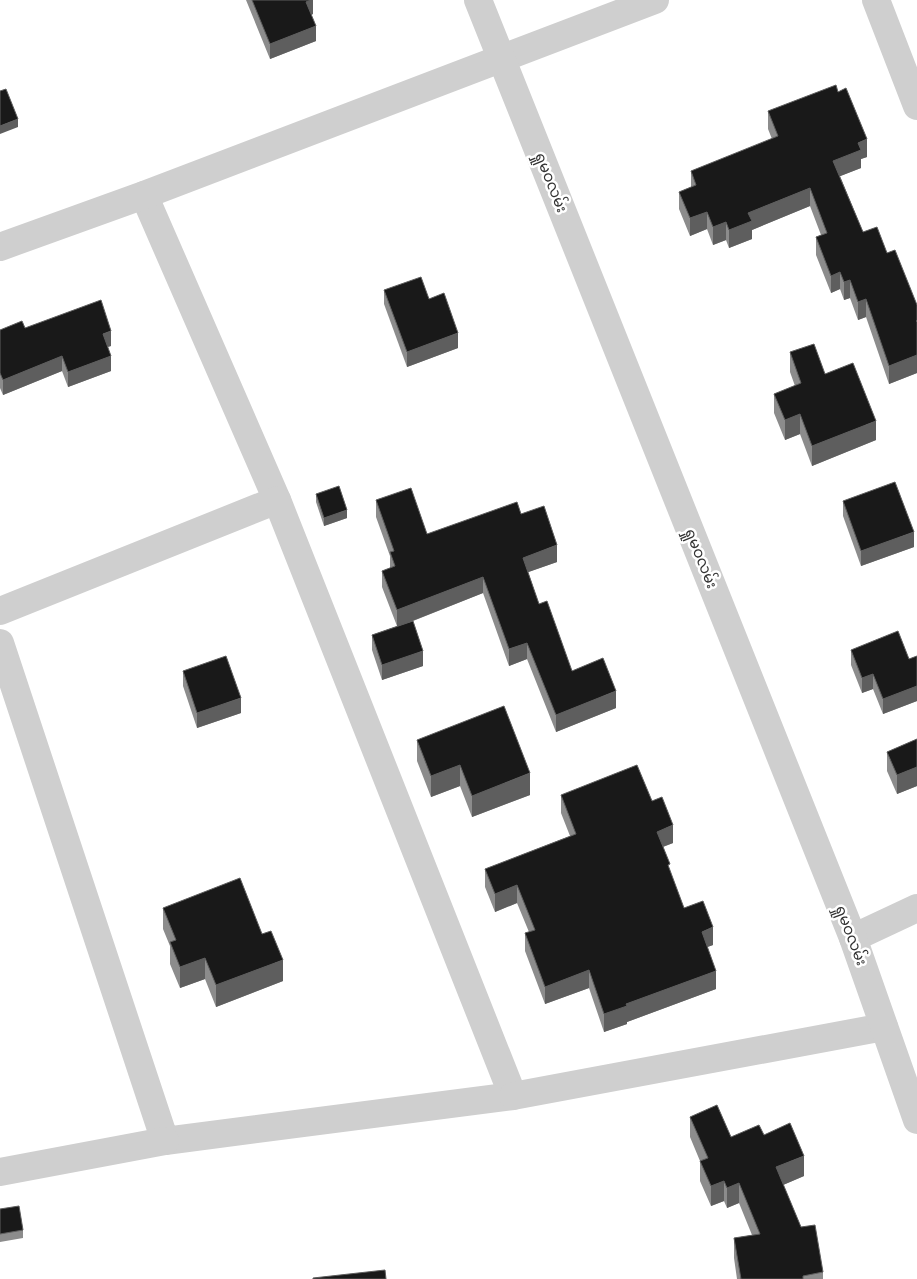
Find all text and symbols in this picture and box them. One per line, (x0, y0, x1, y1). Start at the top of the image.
street label: ရှုမဝလမ်း (528, 149, 572, 216)
street label: ရှုမဝလမ်း (678, 525, 722, 592)
street label: ရှုမဝလမ်း (828, 902, 872, 969)

